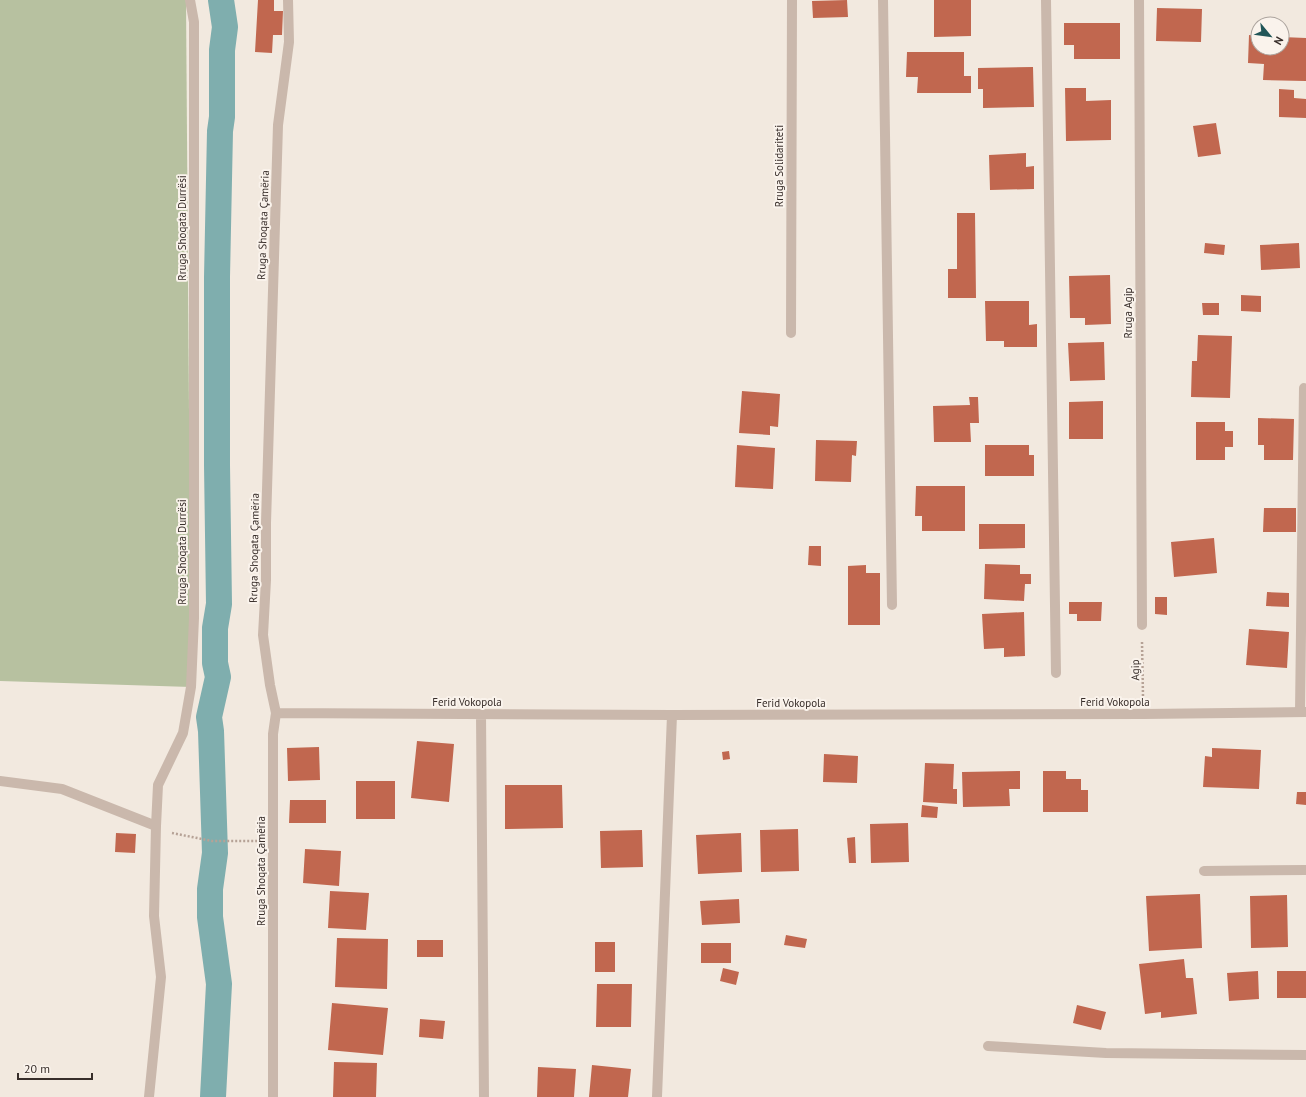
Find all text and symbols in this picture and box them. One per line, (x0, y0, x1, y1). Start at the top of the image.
north arrow (1250, 16, 1290, 56)
text: N (1271, 34, 1287, 47)
street label: Rruga Solidariteti (772, 125, 786, 207)
street label: Rruga Shoqata Çamëria (254, 170, 272, 280)
street label: Rruga Shoqata Durrësi (175, 175, 189, 281)
street label: Rruga Agip (1121, 287, 1135, 339)
street label: Rruga Shoqata Çamëria (246, 493, 262, 603)
street label: Rruga Shoqata Durrësi (175, 499, 189, 605)
street label: Agip (1128, 659, 1142, 681)
street label: Ferid Vokopola (432, 695, 502, 709)
street label: Ferid Vokopola (1080, 695, 1150, 709)
street label: Ferid Vokopola (756, 696, 826, 710)
street label: Rruga Shoqata Çamëria (254, 816, 268, 926)
scale bar (18, 1055, 92, 1081)
text: 20 m (24, 1061, 50, 1076)

